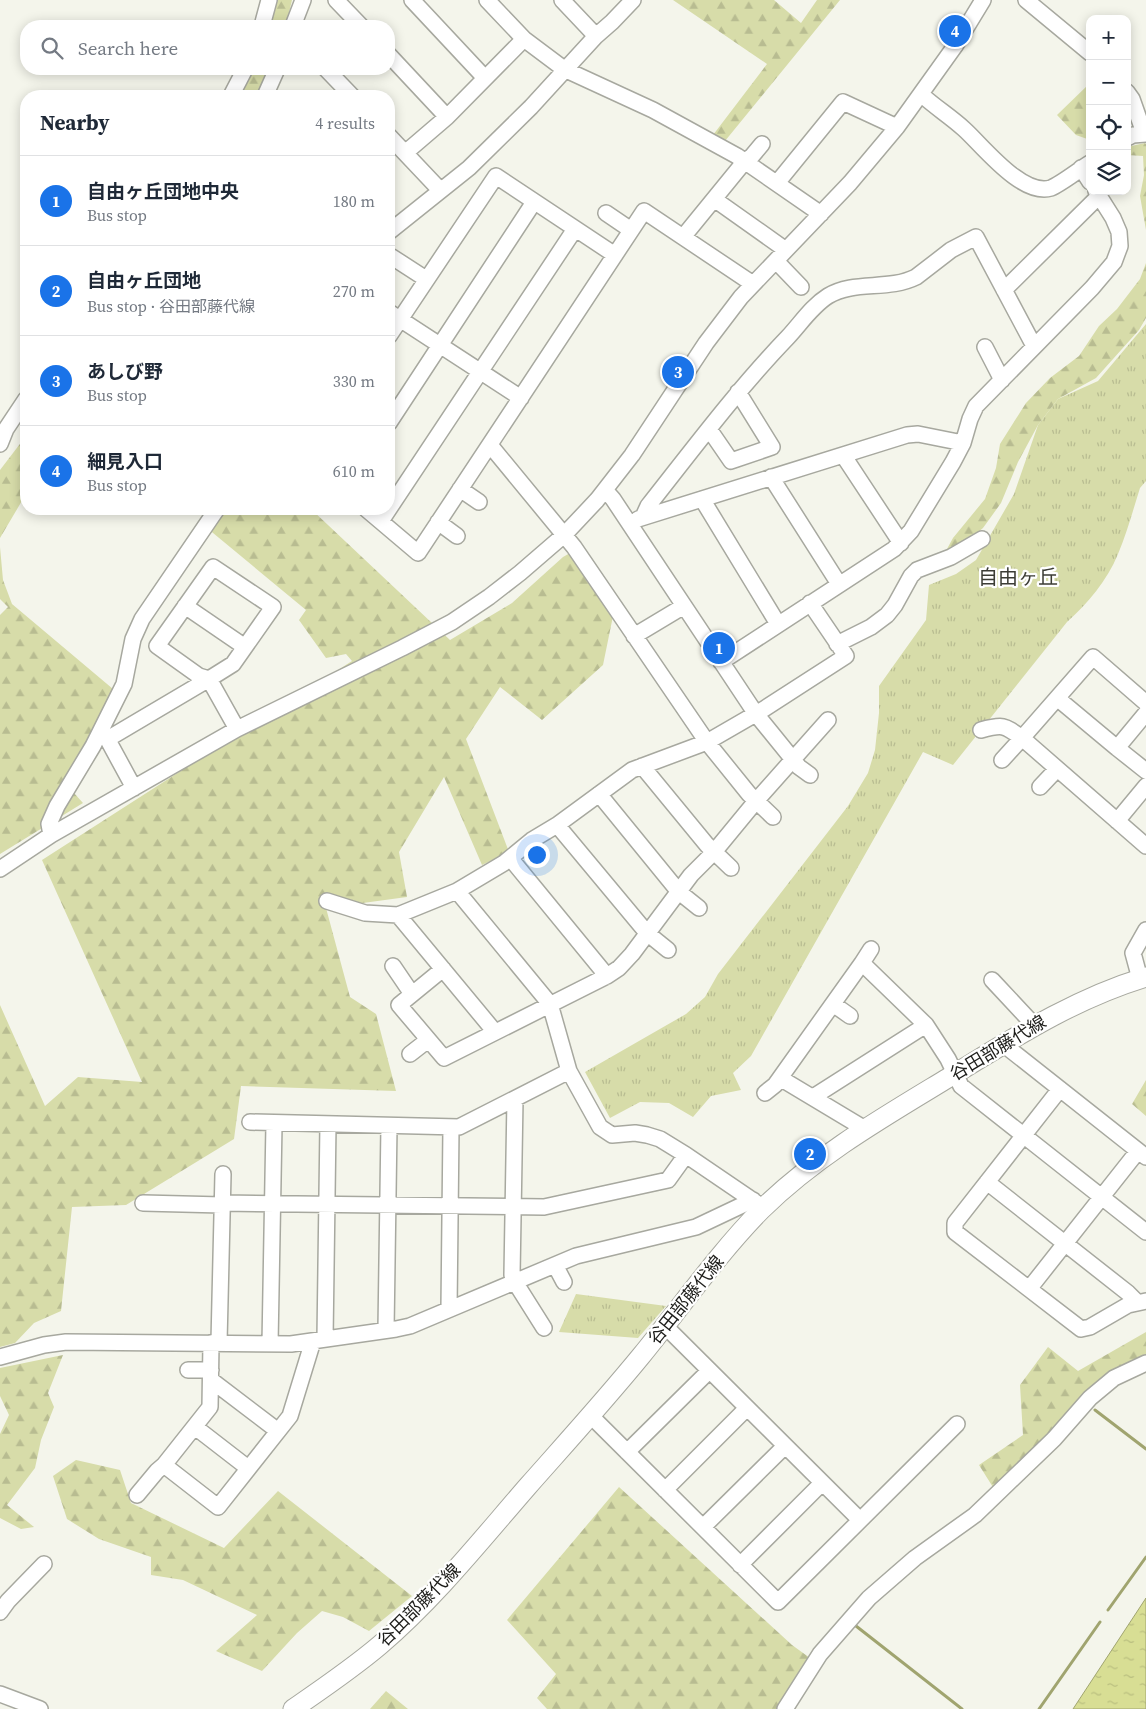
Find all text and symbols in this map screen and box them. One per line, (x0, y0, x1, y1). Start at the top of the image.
pin: 4 (939, 12, 971, 50)
map controls (1086, 15, 1131, 195)
button: + (1086, 15, 1131, 60)
search box (20, 20, 395, 75)
icon: search (38, 34, 66, 62)
text: Search here (78, 35, 178, 61)
button: − (1086, 60, 1131, 105)
button: locate (1086, 105, 1131, 150)
text: Nearby (40, 108, 110, 137)
text: 4 results (315, 112, 375, 134)
button: layers (1086, 150, 1131, 195)
text: 自由ヶ丘団地中央 (87, 178, 239, 204)
text: 1 (52, 190, 60, 212)
text: 180 m (333, 190, 375, 212)
text: Bus stop (87, 204, 147, 226)
text: 自由ヶ丘団地 (87, 267, 201, 293)
text: 2 (52, 280, 60, 302)
text: 270 m (333, 280, 375, 302)
text: Bus stop · 谷田部藤代線 (87, 295, 255, 317)
pin: 3 (662, 353, 694, 391)
text: あしび野 (87, 358, 163, 384)
text: 3 (52, 370, 60, 392)
text: 330 m (333, 370, 375, 392)
text: Bus stop (87, 384, 147, 406)
text: 細見入口 (87, 448, 163, 474)
text: 4 (52, 460, 60, 482)
text: 610 m (333, 460, 375, 482)
text: Bus stop (87, 474, 147, 496)
district label: 自由ヶ丘 (978, 563, 1058, 591)
pin: 1 (703, 629, 735, 667)
your location (524, 842, 550, 868)
street label: 谷田部藤代線 (945, 1009, 1050, 1086)
pin: 2 (794, 1135, 826, 1173)
street label: 谷田部藤代線 (642, 1250, 729, 1350)
street label: 谷田部藤代線 (372, 1558, 466, 1652)

